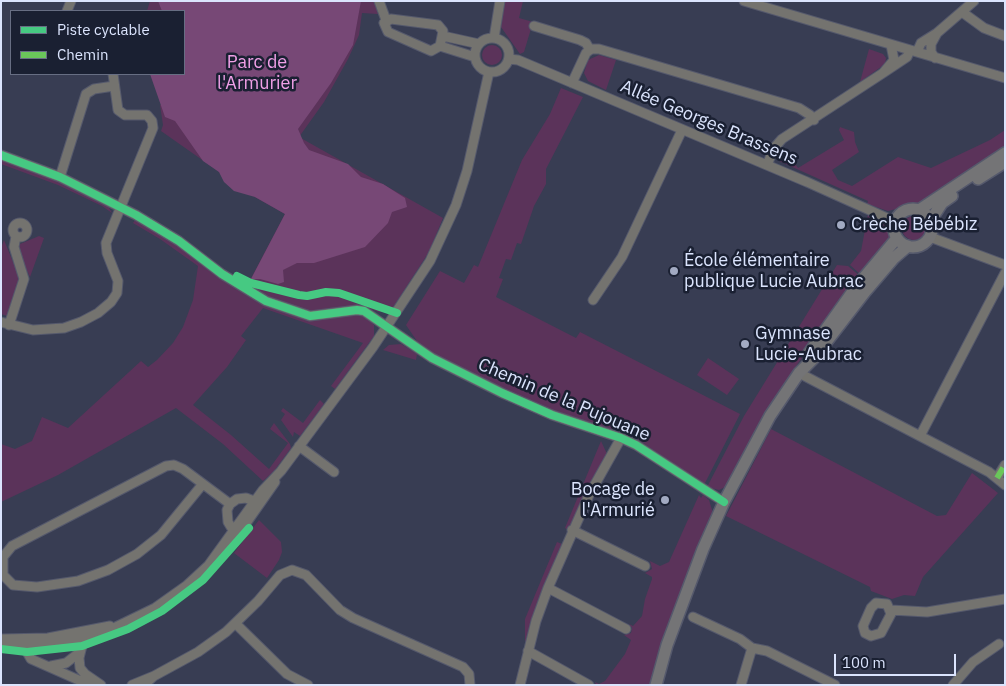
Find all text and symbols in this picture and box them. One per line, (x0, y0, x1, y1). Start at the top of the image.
legend (10, 10, 185, 75)
text: Piste cyclable (57, 20, 150, 39)
text: Chemin (57, 45, 108, 64)
park label: Parc de l'Armurier (217, 52, 297, 94)
street label: Allée Georges Brassens (617, 76, 801, 170)
place label: Crèche Bébébiz (851, 214, 977, 236)
marker: Crèche Bébébiz (835, 219, 847, 231)
place label: École élémentaire publique Lucie Aubrac (684, 250, 863, 292)
marker: École élémentaire publique Lucie Aubrac (668, 265, 680, 277)
place label: Gymnase Lucie-Aubrac (755, 323, 862, 366)
marker: Gymnase Lucie-Aubrac (739, 338, 751, 350)
street label: Chemin de la Pujouane (475, 354, 653, 446)
place label: Bocage de l'Armurié (571, 479, 655, 522)
marker: Bocage de l'Armurié (659, 494, 671, 506)
scale bar (836, 644, 958, 676)
text: 100 m (842, 653, 886, 672)

